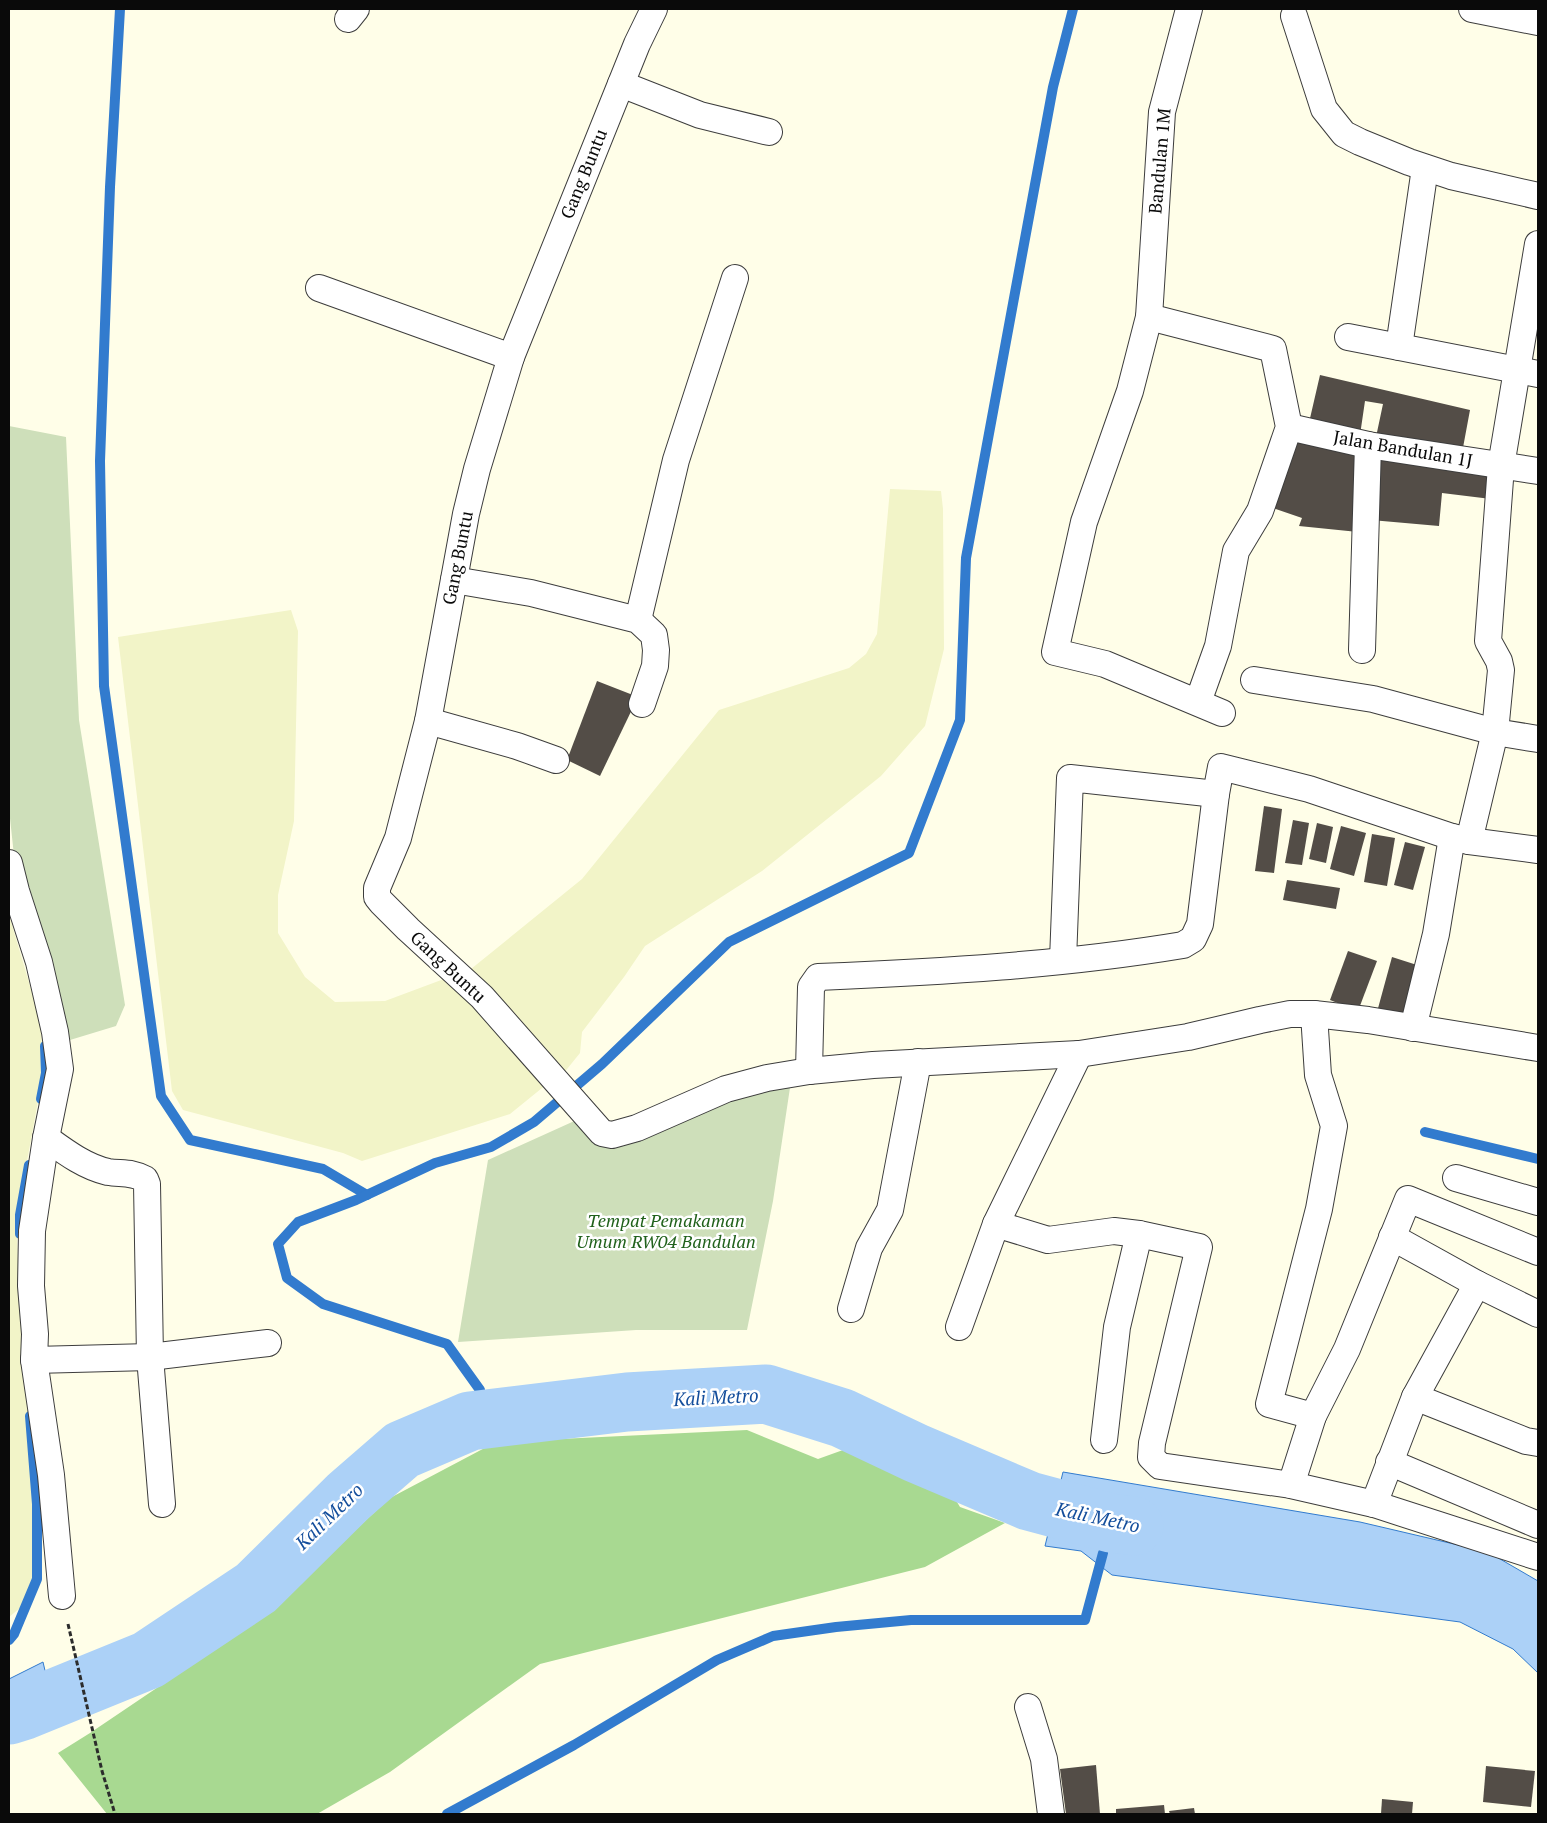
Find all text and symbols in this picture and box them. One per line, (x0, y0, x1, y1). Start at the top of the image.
street label: Bandulan 1M (1142, 107, 1176, 215)
street label: Gang Buntu (554, 125, 612, 222)
street label: Jalan Bandulan 1J (1332, 424, 1475, 472)
street label: Gang Buntu (436, 509, 478, 607)
street label: Gang Buntu (406, 925, 492, 1007)
park label: Tempat Pemakaman Umum RW04 Bandulan (576, 1208, 756, 1253)
water label: Kali Metro (672, 1382, 759, 1411)
water label: Kali Metro (289, 1477, 368, 1555)
water label: Kali Metro (1053, 1495, 1142, 1538)

